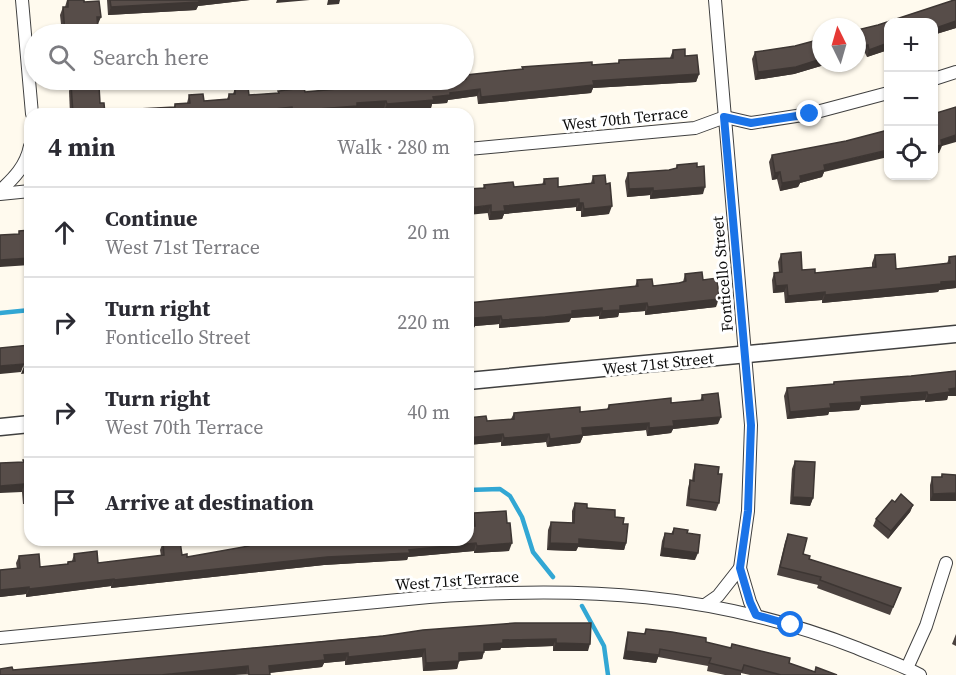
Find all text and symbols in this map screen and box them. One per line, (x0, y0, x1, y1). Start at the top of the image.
north arrow (812, 18, 866, 72)
map controls (884, 18, 938, 180)
button: + (884, 18, 938, 72)
search box (24, 24, 474, 90)
icon: search (45, 41, 78, 74)
text: Search here (93, 42, 209, 72)
button: − (884, 72, 938, 126)
street label: West 70th Terrace (561, 100, 689, 136)
route end (796, 100, 822, 126)
button: locate (884, 126, 938, 180)
text: 4 min (48, 129, 115, 165)
text: Walk · 280 m (337, 133, 450, 161)
text: Continue (105, 203, 198, 233)
street label: Fonticello Street (706, 214, 738, 333)
icon: ahead (48, 216, 81, 249)
text: 20 m (407, 218, 450, 246)
text: West 71st Terrace (105, 233, 260, 261)
text: Turn right (105, 293, 210, 323)
icon: right (48, 306, 81, 339)
text: 220 m (397, 308, 450, 336)
text: Fonticello Street (105, 323, 250, 351)
street label: West 71st Street (601, 346, 715, 380)
text: Turn right (105, 383, 210, 413)
icon: right (48, 396, 81, 429)
text: 40 m (407, 398, 450, 426)
text: West 70th Terrace (105, 413, 263, 441)
icon: arrive (48, 486, 81, 519)
text: Arrive at destination (105, 487, 314, 517)
street label: West 71st Terrace (394, 565, 520, 595)
route start (777, 611, 803, 637)

